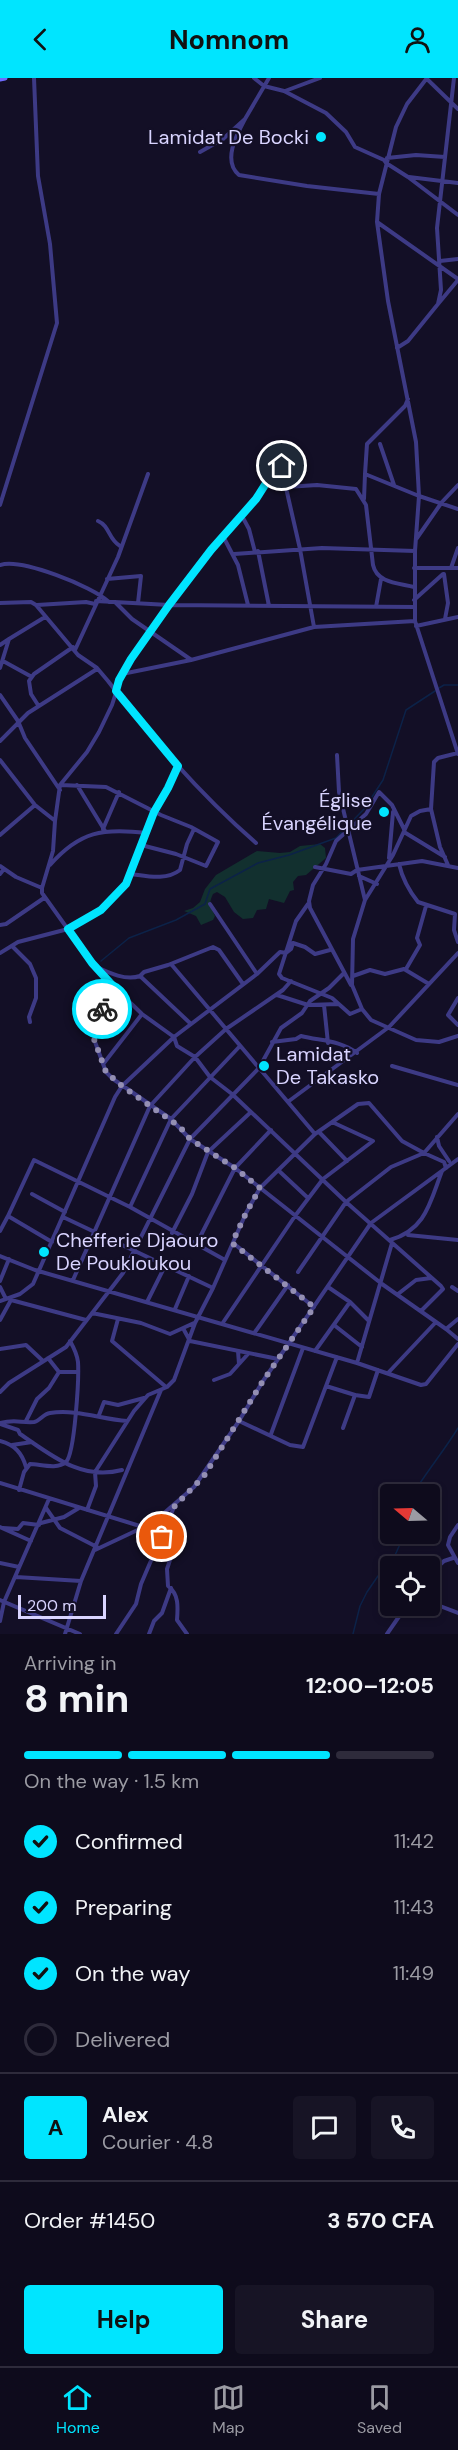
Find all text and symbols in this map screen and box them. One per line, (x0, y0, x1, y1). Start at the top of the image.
text: Nomnom (169, 22, 289, 57)
icon: back (24, 23, 57, 56)
icon: person (401, 23, 434, 56)
place label: Lamidat De Bocki (148, 124, 309, 150)
marker: Lamidat De Bocki (314, 130, 328, 144)
pin (256, 440, 307, 491)
icon: home (265, 449, 298, 482)
place label: Église Évangélique (262, 787, 372, 836)
marker: Église Évangélique (377, 805, 391, 819)
courier (72, 979, 132, 1039)
icon: bike (86, 993, 119, 1026)
place label: Lamidat De Takasko (276, 1041, 379, 1090)
marker: Lamidat De Takasko (257, 1059, 271, 1073)
place label: Chefferie Djaouro De Poukloukou (56, 1227, 218, 1276)
marker: Chefferie Djaouro De Poukloukou (37, 1245, 51, 1259)
north arrow (380, 1484, 440, 1544)
map controls (380, 1484, 440, 1616)
pin (136, 1511, 187, 1562)
icon: bag (145, 1520, 178, 1553)
button: locate (380, 1556, 440, 1616)
scale bar (18, 1592, 106, 1620)
text: 200 m (27, 1595, 76, 1616)
text: Arriving in (24, 1650, 116, 1676)
text: 12:00–12:05 (306, 1671, 434, 1700)
text: 8 min (24, 1673, 129, 1724)
text: On the way · 1.5 km (24, 1768, 199, 1794)
icon: check (24, 1825, 57, 1858)
text: Confirmed (75, 1827, 183, 1856)
text: 11:42 (394, 1828, 434, 1854)
icon: check (24, 1891, 57, 1924)
text: Preparing (75, 1893, 172, 1922)
text: 11:43 (394, 1894, 434, 1920)
icon: check (24, 1957, 57, 1990)
text: On the way (75, 1959, 190, 1988)
text: 11:49 (393, 1960, 434, 1986)
text: Delivered (75, 2025, 170, 2054)
button: chat (293, 2096, 356, 2159)
button: phone (371, 2096, 434, 2159)
text: Alex (102, 2100, 149, 2129)
text: A (48, 2113, 63, 2142)
text: Courier · 4.8 (102, 2129, 213, 2155)
text: Order #1450 (24, 2206, 155, 2235)
text: 3 570 CFA (327, 2206, 434, 2235)
button: Help (24, 2285, 223, 2354)
button: Share (235, 2285, 434, 2354)
tab: Home (56, 2381, 100, 2438)
tab: Map (212, 2381, 245, 2438)
tab: Saved (357, 2381, 402, 2438)

